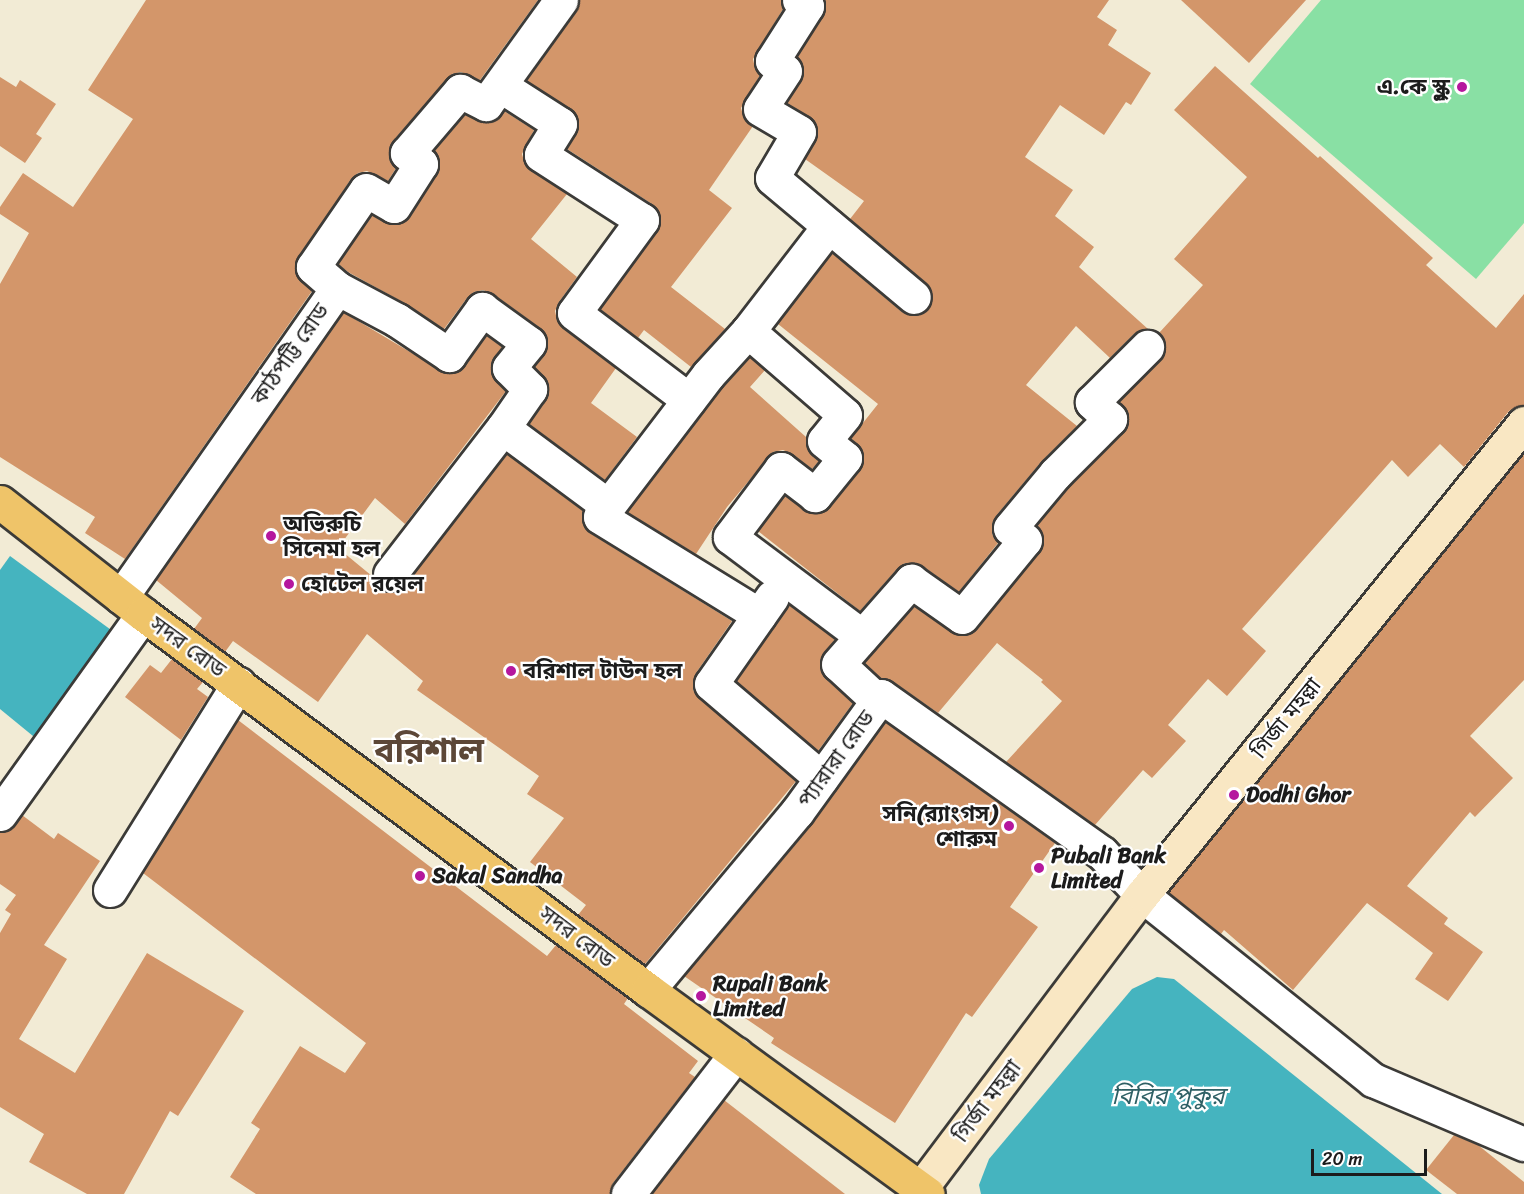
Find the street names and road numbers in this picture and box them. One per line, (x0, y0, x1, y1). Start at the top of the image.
street label: কাঠপট্টি রোড (245, 298, 335, 410)
street label: সদর রোড (145, 611, 231, 683)
street label: গির্জা মহল্লা (1245, 672, 1327, 764)
street label: প্যারারা রোড (792, 705, 880, 813)
street label: সদর রোড (534, 900, 620, 974)
street label: গির্জা মহল্লা (947, 1055, 1027, 1147)

